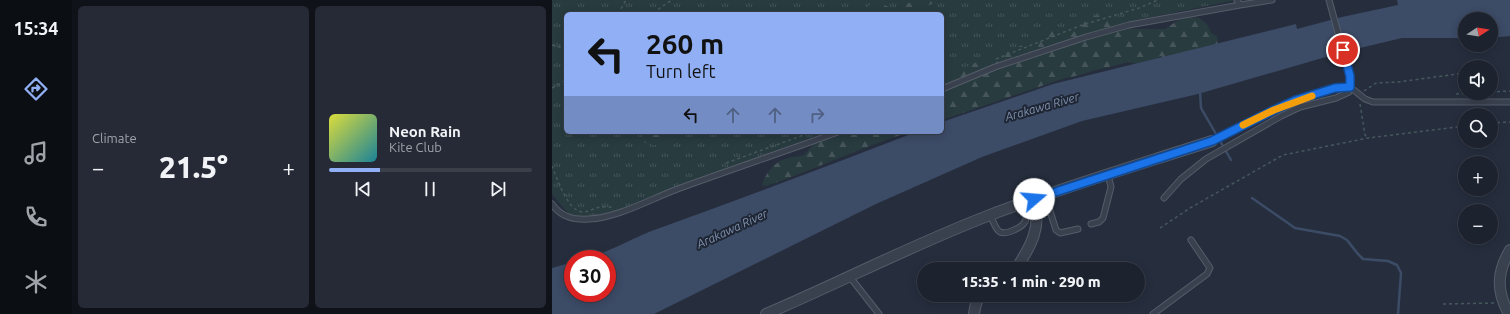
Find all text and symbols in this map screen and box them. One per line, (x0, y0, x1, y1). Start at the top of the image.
north arrow (1458, 12, 1498, 52)
map controls (1458, 12, 1498, 244)
text: 15:34 (13, 18, 59, 38)
icon: left (580, 28, 632, 80)
text: 260 m (646, 28, 724, 59)
pin (1326, 33, 1360, 67)
icon: arrive (1332, 39, 1354, 61)
button: sound (1458, 60, 1498, 100)
text: Turn left (646, 61, 716, 81)
icon: directions (22, 75, 50, 103)
water label: Arakawa River (1002, 90, 1081, 124)
icon: left (680, 104, 702, 126)
icon: ahead (722, 104, 744, 126)
icon: ahead (764, 104, 786, 126)
icon: right (806, 104, 828, 126)
button: search (1458, 108, 1498, 148)
text: Neon Rain (389, 123, 461, 140)
text: Climate (92, 131, 137, 145)
icon: music (22, 139, 50, 167)
text: Kite Club (389, 140, 442, 154)
text: 21.5° (159, 150, 228, 184)
text: − (92, 155, 104, 180)
text: + (283, 155, 295, 180)
button: + (1458, 156, 1498, 196)
icon: previous (352, 178, 374, 200)
icon: pause (419, 178, 441, 200)
icon: next (487, 178, 509, 200)
position arrow (1013, 178, 1055, 220)
icon: phone (22, 203, 50, 231)
button: − (1458, 204, 1498, 244)
water label: Arakawa River (694, 206, 770, 251)
speed limit sign: 30 (564, 250, 616, 302)
icon: climate (22, 268, 50, 296)
text: 15:35 · 1 min · 290 m (961, 273, 1101, 290)

